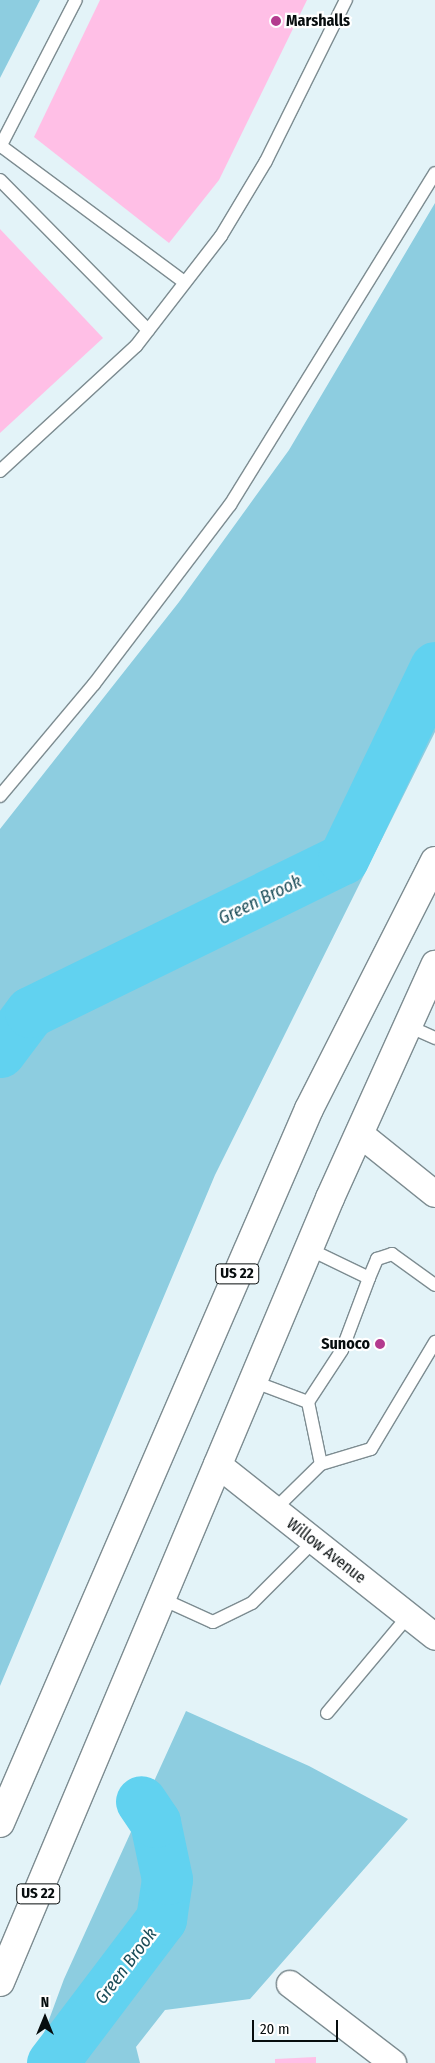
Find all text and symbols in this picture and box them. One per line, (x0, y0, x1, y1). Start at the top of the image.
place label: Marshalls (286, 11, 350, 31)
marker: Marshalls (270, 15, 282, 27)
water label: Green Brook (215, 871, 305, 929)
road number: US 22 (214, 1262, 260, 1286)
place label: Sunoco (321, 1334, 370, 1354)
marker: Sunoco (374, 1338, 386, 1350)
street label: Willow Avenue (283, 1514, 369, 1588)
road number: US 22 (15, 1882, 60, 1906)
water label: Green Brook (90, 1924, 162, 2008)
north arrow (20, 1993, 70, 2043)
text: N (41, 1994, 49, 2011)
scale bar (255, 2010, 341, 2042)
text: 20 m (260, 2020, 290, 2038)

